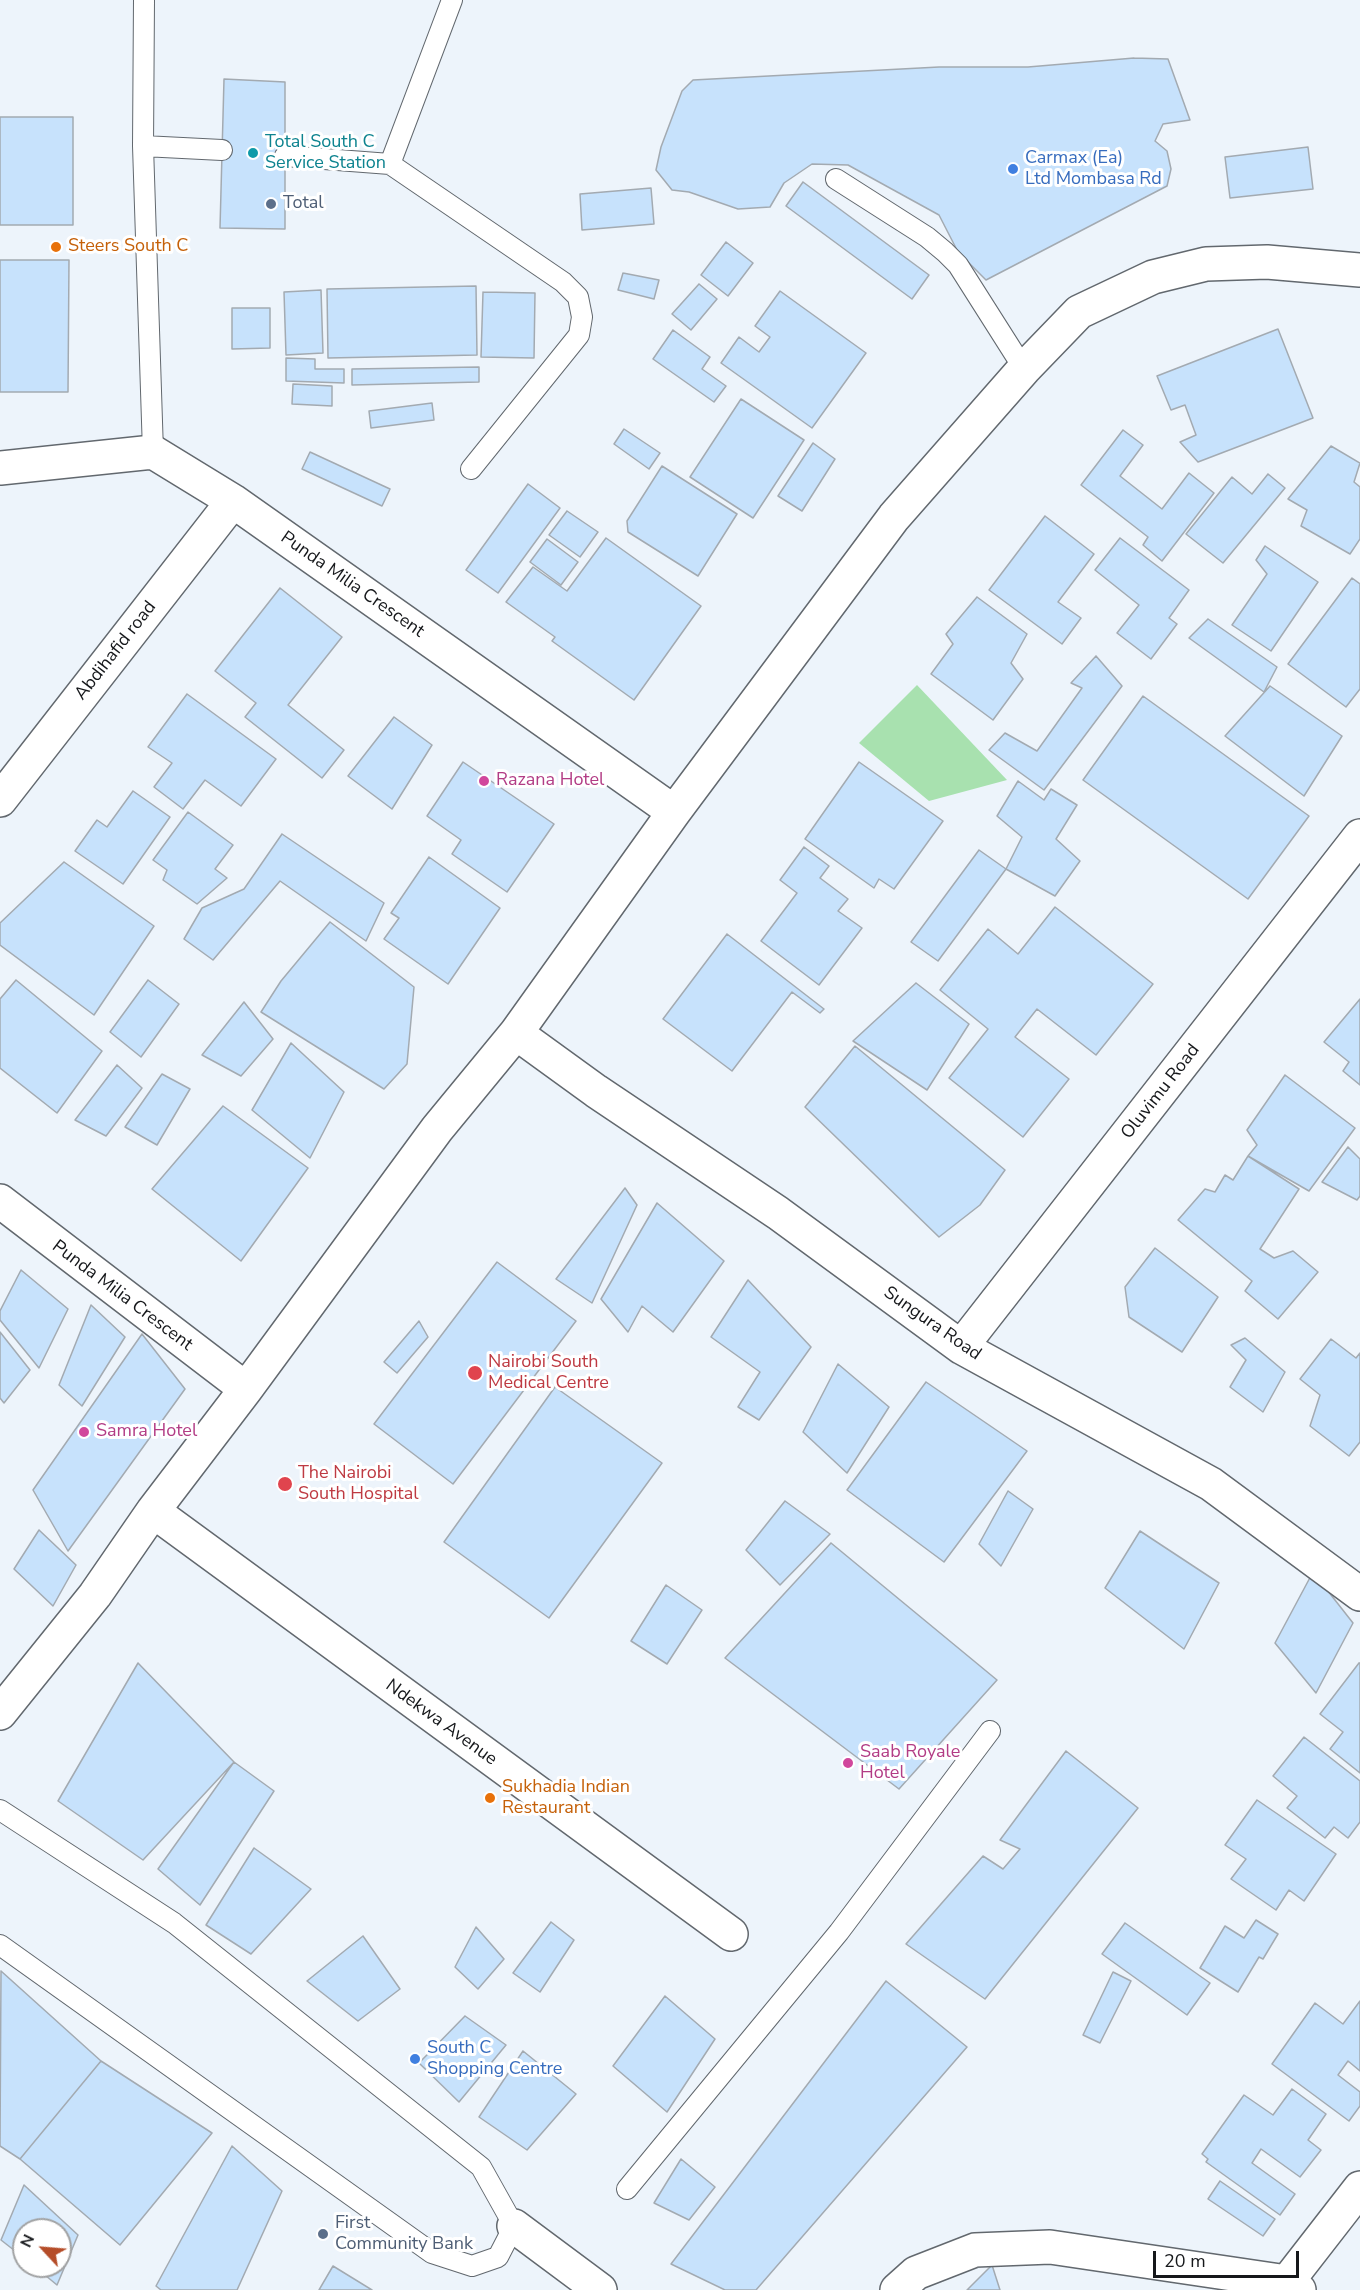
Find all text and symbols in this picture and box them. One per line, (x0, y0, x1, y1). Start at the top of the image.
place label: Total South C Service Station (265, 132, 386, 174)
marker: Total South C Service Station (246, 146, 260, 160)
place label: Carmax (Ea) Ltd Mombasa Rd (1025, 148, 1162, 190)
marker: Carmax (Ea) Ltd Mombasa Rd (1006, 162, 1020, 176)
place label: Total (283, 193, 324, 215)
marker: Total (264, 197, 278, 211)
place label: Steers South C (68, 236, 188, 258)
marker: Steers South C (49, 240, 63, 254)
street label: Punda Milia Crescent (276, 527, 428, 643)
street label: Abdihafid road (71, 597, 161, 705)
place label: Razana Hotel (496, 770, 604, 792)
marker: Razana Hotel (477, 774, 491, 788)
street label: Oluvimu Road (1117, 1040, 1205, 1144)
street label: Punda Milia Crescent (47, 1236, 197, 1356)
street label: Sungura Road (879, 1282, 985, 1366)
place label: Nairobi South Medical Centre (488, 1352, 609, 1394)
marker: Nairobi South Medical Centre (466, 1364, 484, 1382)
place label: Samra Hotel (96, 1421, 197, 1443)
marker: Samra Hotel (77, 1425, 91, 1439)
place label: The Nairobi South Hospital (298, 1463, 419, 1506)
marker: The Nairobi South Hospital (276, 1475, 294, 1493)
street label: Ndekwa Avenue (381, 1675, 501, 1771)
place label: Saab Royale Hotel (860, 1742, 960, 1784)
marker: Saab Royale Hotel (841, 1756, 855, 1770)
place label: Sukhadia Indian Restaurant (502, 1777, 630, 1820)
marker: Sukhadia Indian Restaurant (483, 1791, 497, 1805)
place label: South C Shopping Centre (427, 2038, 562, 2080)
marker: South C Shopping Centre (408, 2052, 422, 2066)
place label: First Community Bank (335, 2213, 473, 2256)
north arrow (12, 2218, 72, 2278)
marker: First Community Bank (316, 2227, 330, 2241)
text: N (15, 2231, 40, 2251)
scale bar (1156, 2239, 1302, 2277)
text: 20 m (1164, 2249, 1206, 2273)

